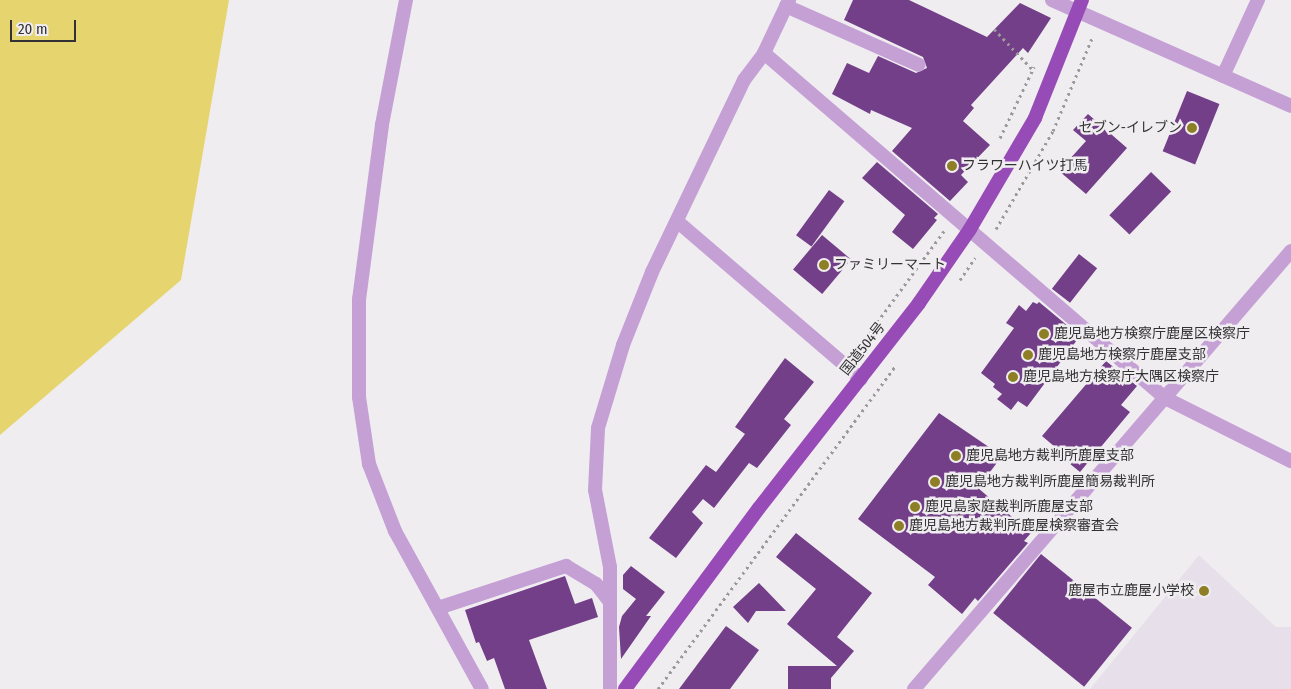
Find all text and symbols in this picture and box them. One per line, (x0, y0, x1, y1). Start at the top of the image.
scale bar (12, 10, 79, 42)
text: 20 m (18, 20, 48, 38)
place label: セブン-イレブン (1079, 120, 1182, 136)
marker: セブン-イレブン (1186, 122, 1198, 134)
place label: フラワーハイツ打馬 (962, 158, 1088, 174)
marker: フラワーハイツ打馬 (946, 160, 958, 172)
place label: ファミリーマート (834, 257, 946, 273)
marker: ファミリーマート (818, 259, 830, 271)
street label: 国道504号 (837, 319, 889, 379)
place label: 鹿児島地方検察庁鹿屋区検察庁 (1054, 326, 1250, 342)
marker: 鹿児島地方検察庁鹿屋区検察庁 (1038, 328, 1050, 340)
place label: 鹿児島地方検察庁鹿屋支部 (1038, 347, 1206, 363)
marker: 鹿児島地方検察庁鹿屋支部 (1022, 349, 1034, 361)
place label: 鹿児島地方検察庁大隅区検察庁 (1023, 369, 1219, 385)
marker: 鹿児島地方検察庁大隅区検察庁 (1007, 371, 1019, 383)
place label: 鹿児島地方裁判所鹿屋支部 (966, 448, 1134, 464)
marker: 鹿児島地方裁判所鹿屋支部 (950, 450, 962, 462)
place label: 鹿児島地方裁判所鹿屋簡易裁判所 (945, 474, 1155, 490)
marker: 鹿児島地方裁判所鹿屋簡易裁判所 (929, 476, 941, 488)
place label: 鹿児島家庭裁判所鹿屋支部 (925, 499, 1093, 515)
marker: 鹿児島家庭裁判所鹿屋支部 (909, 501, 921, 513)
place label: 鹿児島地方裁判所鹿屋検察審査会 (909, 518, 1119, 534)
marker: 鹿児島地方裁判所鹿屋検察審査会 (893, 520, 905, 532)
place label: 鹿屋市立鹿屋小学校 (1068, 583, 1194, 599)
marker: 鹿屋市立鹿屋小学校 (1198, 585, 1210, 597)

